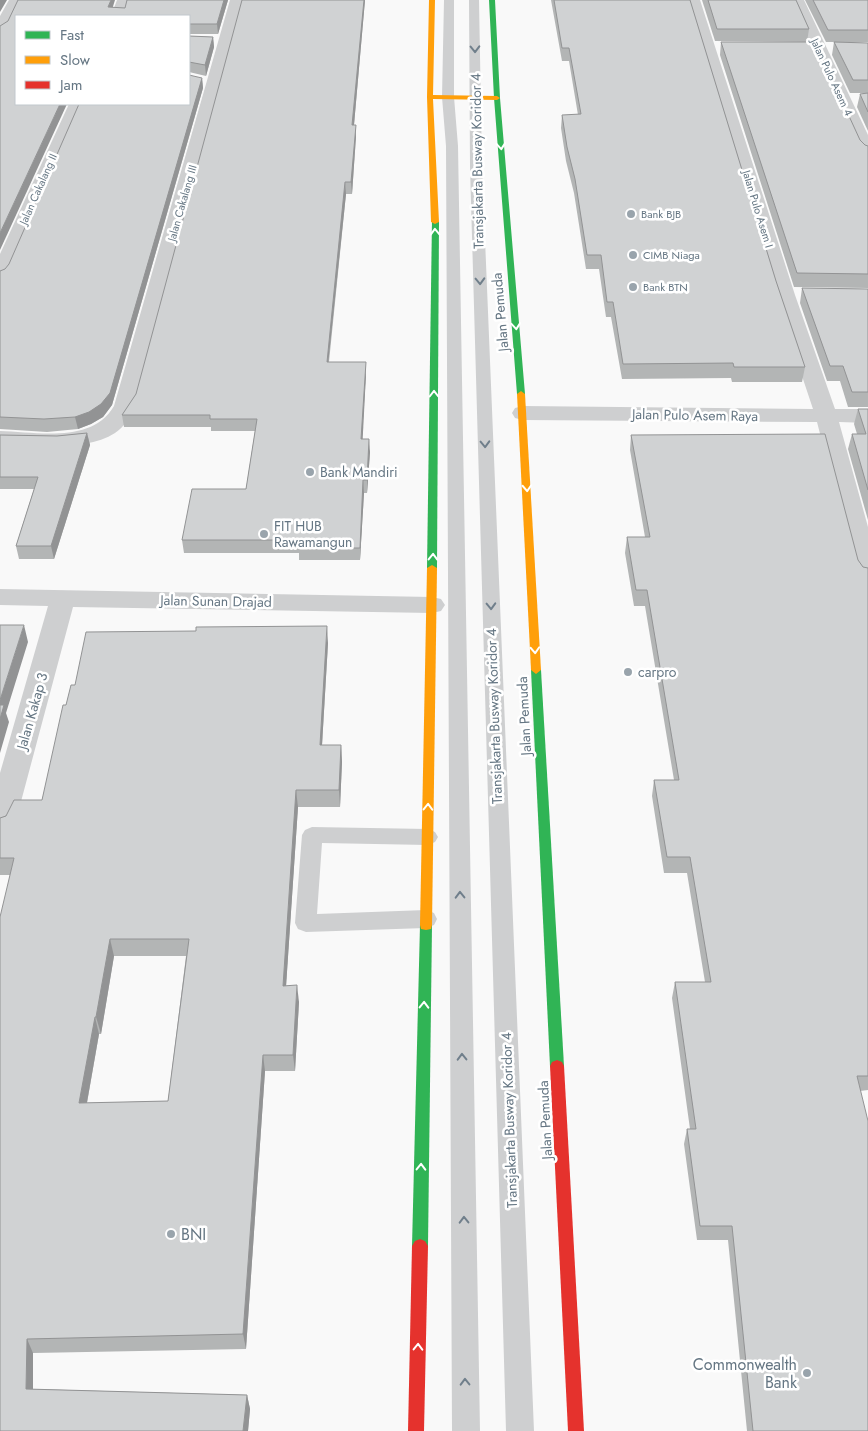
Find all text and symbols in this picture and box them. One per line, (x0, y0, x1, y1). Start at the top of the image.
legend (15, 15, 190, 105)
text: Fast (60, 24, 84, 46)
street label: Jalan Pulo Asem 4 (806, 34, 857, 119)
one-way arrow (470, 45, 480, 53)
text: Slow (60, 49, 91, 71)
street label: Transjakarta Busway Koridor 4 (465, 73, 489, 249)
text: Jam (58, 74, 83, 96)
one-way arrow (495, 143, 506, 151)
street label: Jalan Cakalang II (14, 151, 61, 229)
street label: Jalan Cakalang III (163, 163, 201, 245)
street label: Jalan Pulo Asem I (738, 166, 777, 250)
place label: Bank BJB (641, 206, 681, 222)
marker: Bank BJB (625, 208, 637, 220)
one-way arrow (429, 227, 440, 235)
place label: CIMB Niaga (643, 247, 700, 263)
marker: CIMB Niaga (627, 249, 639, 261)
street label: Jalan Pemuda (487, 272, 514, 354)
one-way arrow (474, 277, 485, 285)
place label: Bank BTN (643, 279, 688, 295)
marker: Bank BTN (627, 281, 639, 293)
one-way arrow (510, 322, 521, 330)
one-way arrow (429, 390, 439, 398)
street label: Jalan Pulo Asem Raya (630, 404, 758, 426)
one-way arrow (480, 440, 490, 448)
place label: Bank Mandiri (320, 462, 398, 482)
marker: Bank Mandiri (304, 466, 316, 478)
one-way arrow (521, 484, 532, 492)
place label: FIT HUB Rawamangun (274, 516, 352, 552)
marker: FIT HUB Rawamangun (258, 528, 270, 540)
one-way arrow (428, 552, 438, 560)
street label: Jalan Sunan Drajad (158, 590, 272, 612)
one-way arrow (485, 602, 496, 610)
street label: Transjakarta Busway Koridor 4 (481, 628, 507, 804)
one-way arrow (530, 646, 541, 654)
place label: carpro (638, 662, 677, 682)
marker: carpro (622, 666, 634, 678)
street label: Jalan Kakap 3 (11, 670, 53, 754)
street label: Jalan Pemuda (512, 676, 536, 758)
one-way arrow (423, 803, 434, 811)
one-way arrow (455, 891, 465, 898)
one-way arrow (419, 1001, 430, 1009)
street label: Transjakarta Busway Koridor 4 (496, 1032, 522, 1208)
one-way arrow (457, 1053, 467, 1061)
street label: Jalan Pemuda (533, 1080, 557, 1162)
one-way arrow (416, 1163, 426, 1171)
one-way arrow (459, 1216, 469, 1224)
place label: BNI (181, 1223, 206, 1246)
marker: BNI (165, 1228, 177, 1240)
one-way arrow (413, 1343, 423, 1351)
place label: Commonwealth Bank (693, 1353, 798, 1394)
marker: Commonwealth Bank (801, 1367, 813, 1379)
one-way arrow (460, 1378, 471, 1386)

